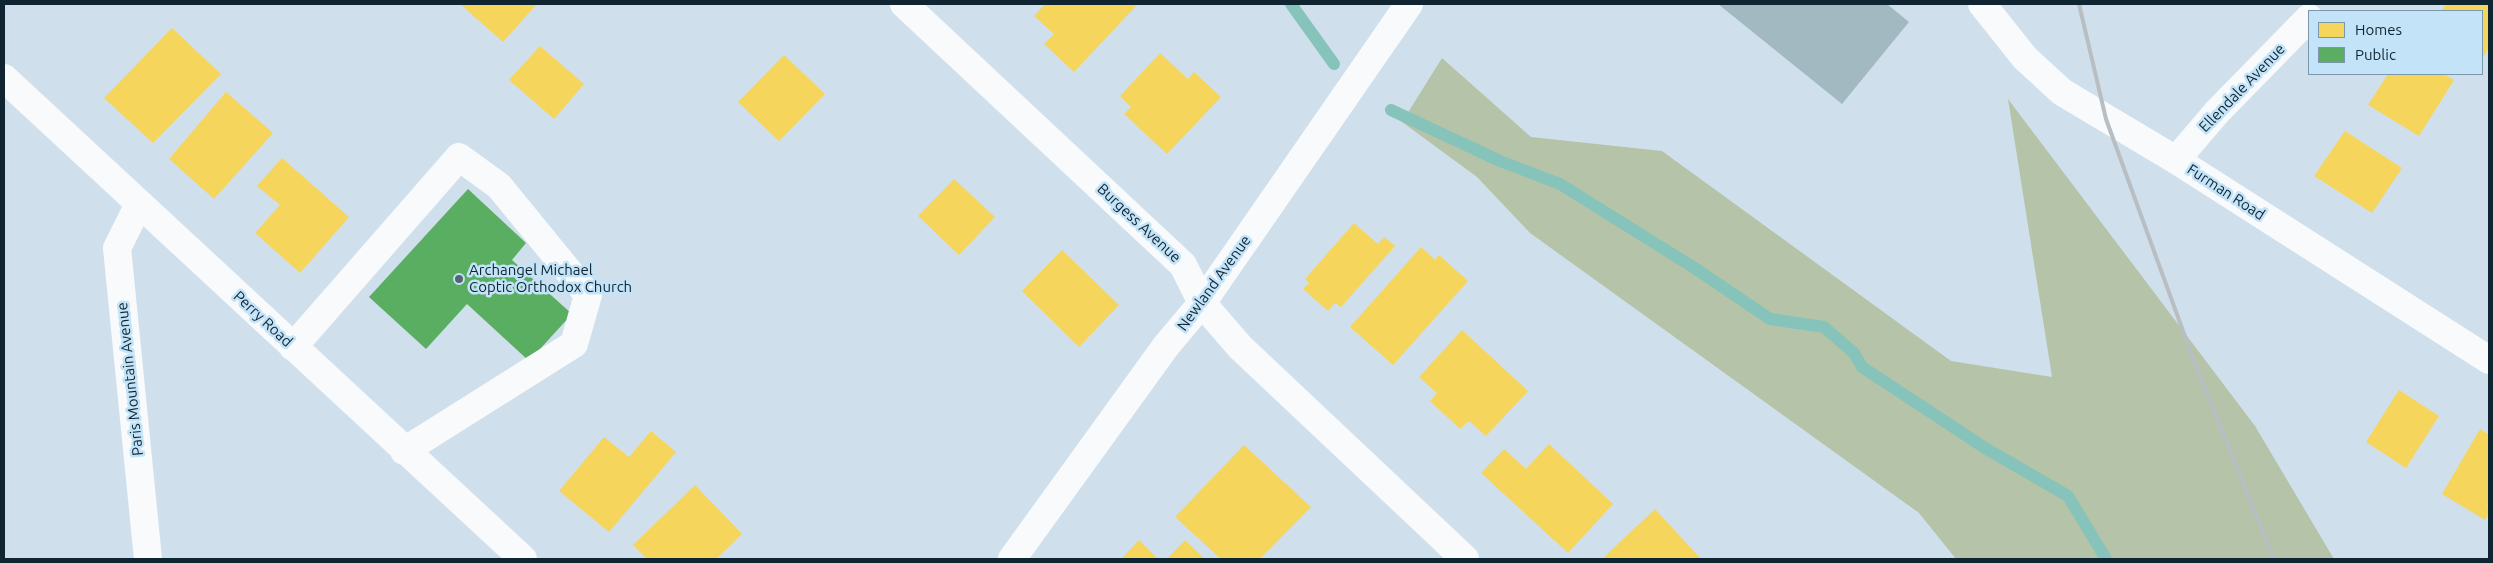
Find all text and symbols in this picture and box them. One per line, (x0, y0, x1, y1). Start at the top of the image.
legend (2308, 10, 2483, 75)
text: Homes (2355, 21, 2402, 38)
street label: Ellendale Avenue (2195, 40, 2289, 136)
text: Public (2355, 46, 2396, 63)
street label: Furman Road (2184, 160, 2268, 224)
street label: Burgess Avenue (1093, 180, 1185, 266)
street label: Newland Avenue (1173, 232, 1255, 334)
place label: Archangel Michael Coptic Orthodox Church (469, 261, 632, 296)
marker: Archangel Michael Coptic Orthodox Church (453, 273, 465, 285)
street label: Perry Road (230, 287, 296, 351)
street label: Paris Mountain Avenue (113, 301, 147, 457)

